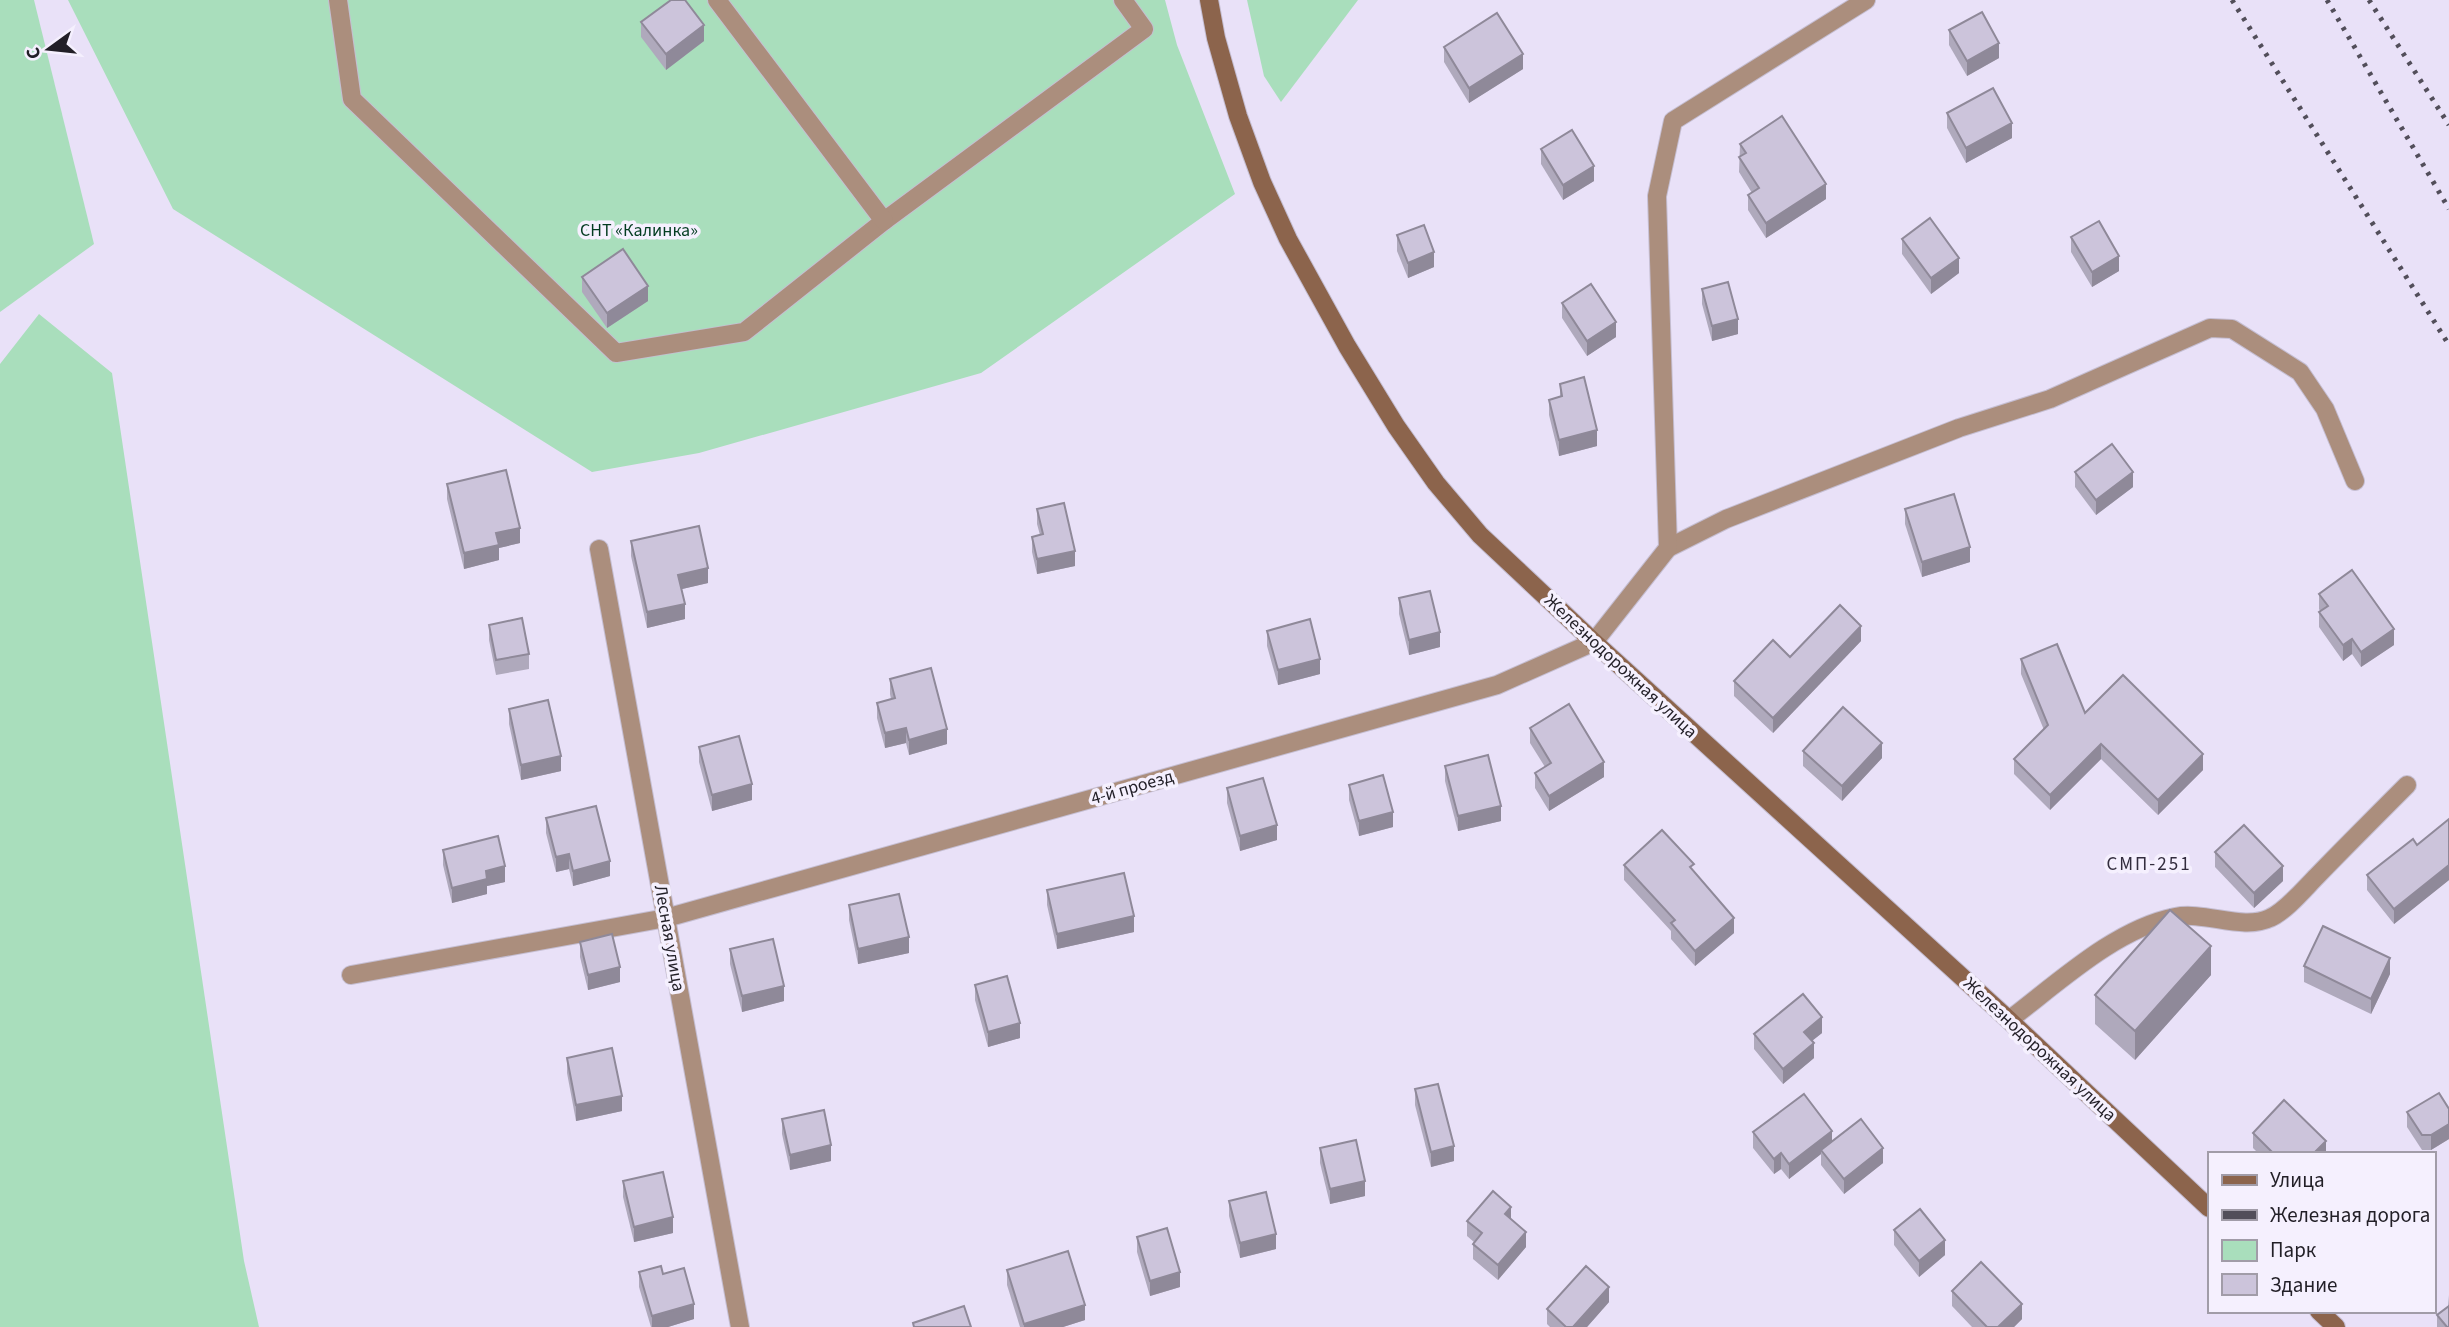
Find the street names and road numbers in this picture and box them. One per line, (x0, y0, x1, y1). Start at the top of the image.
street label: Железнодорожная улица (1539, 589, 1703, 744)
street label: 4-й проезд (1088, 764, 1177, 811)
street label: Лесная улица (648, 883, 691, 993)
street label: Железнодорожная улица (1958, 972, 2122, 1127)

